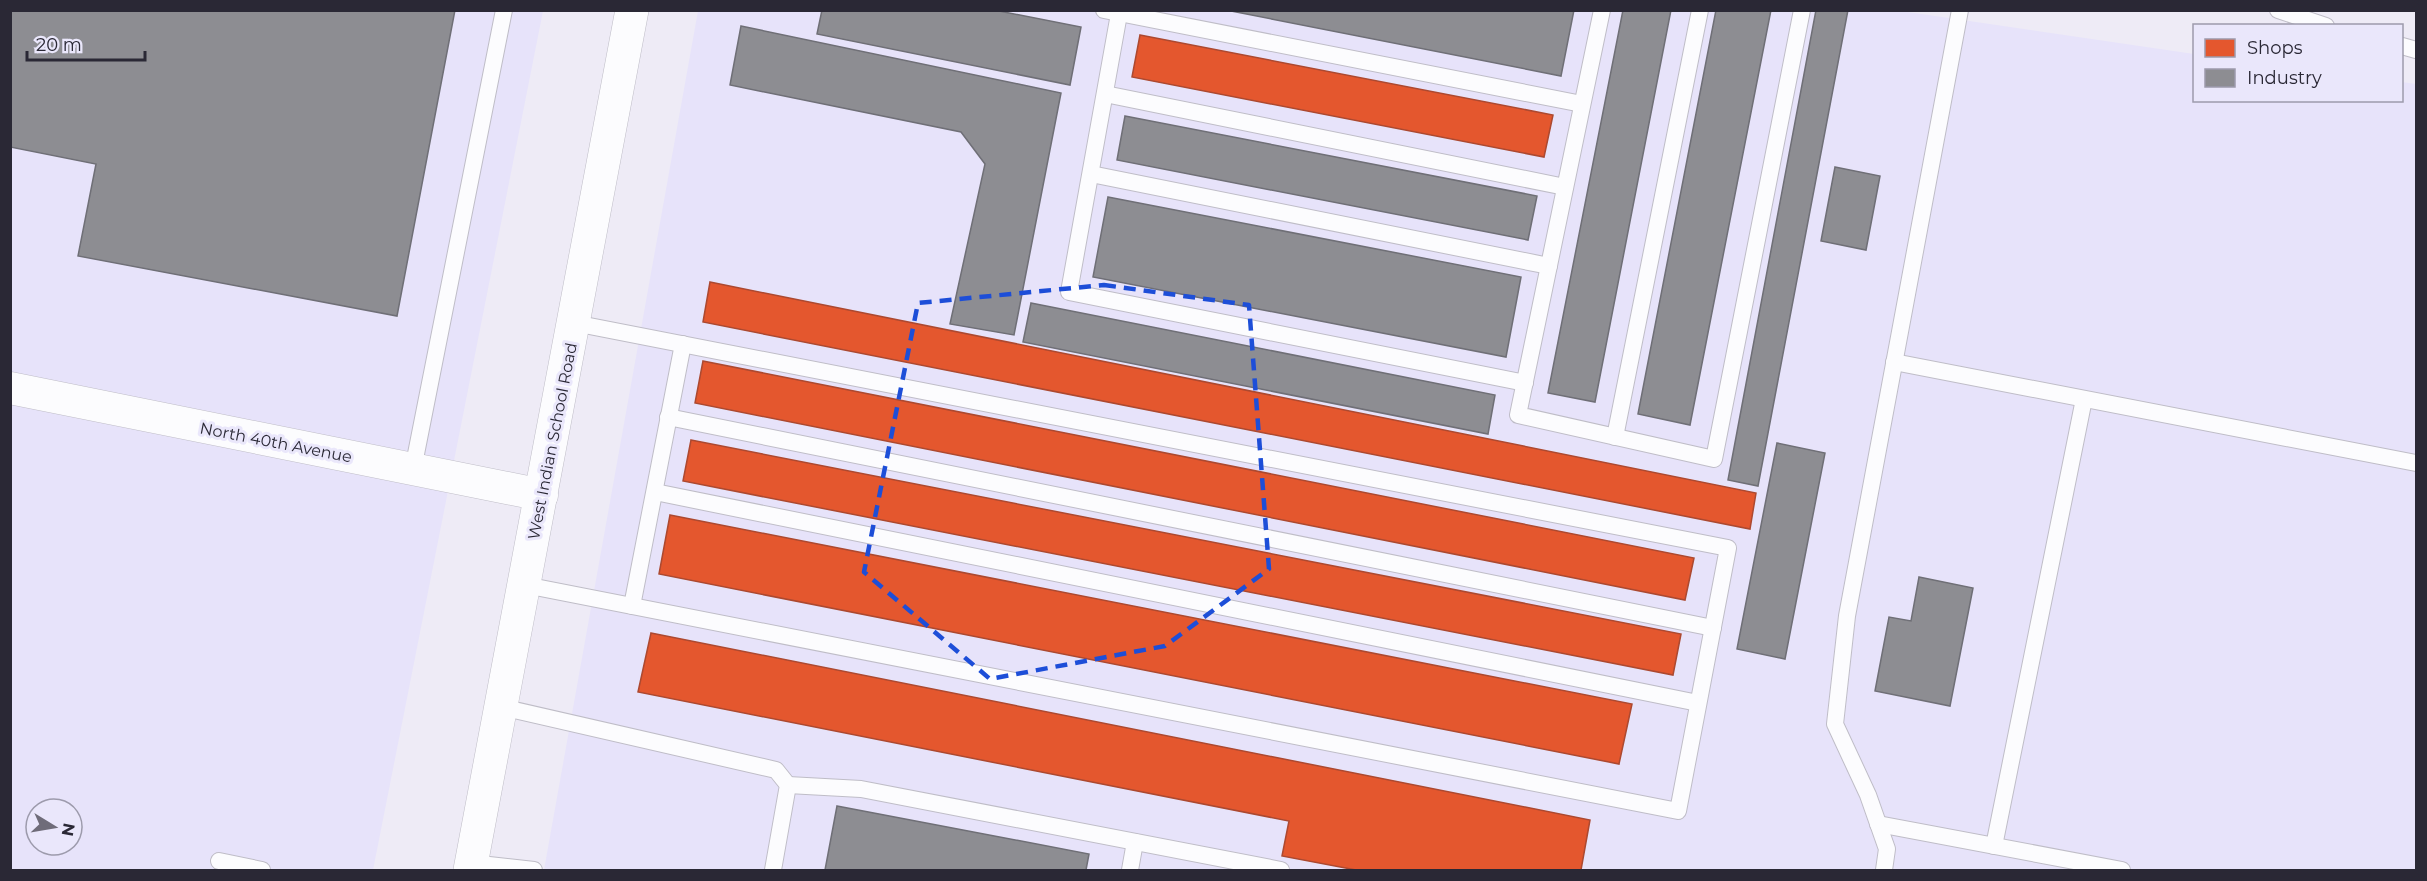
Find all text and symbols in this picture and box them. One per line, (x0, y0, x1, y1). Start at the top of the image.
scale bar (27, 24, 146, 62)
legend (2193, 24, 2403, 102)
text: 20 m (36, 34, 82, 56)
text: Shops (2247, 37, 2303, 59)
text: Industry (2247, 67, 2322, 89)
street label: West Indian School Road (524, 341, 581, 541)
street label: North 40th Avenue (198, 418, 354, 467)
north arrow (24, 797, 84, 857)
text: N (58, 822, 79, 838)

